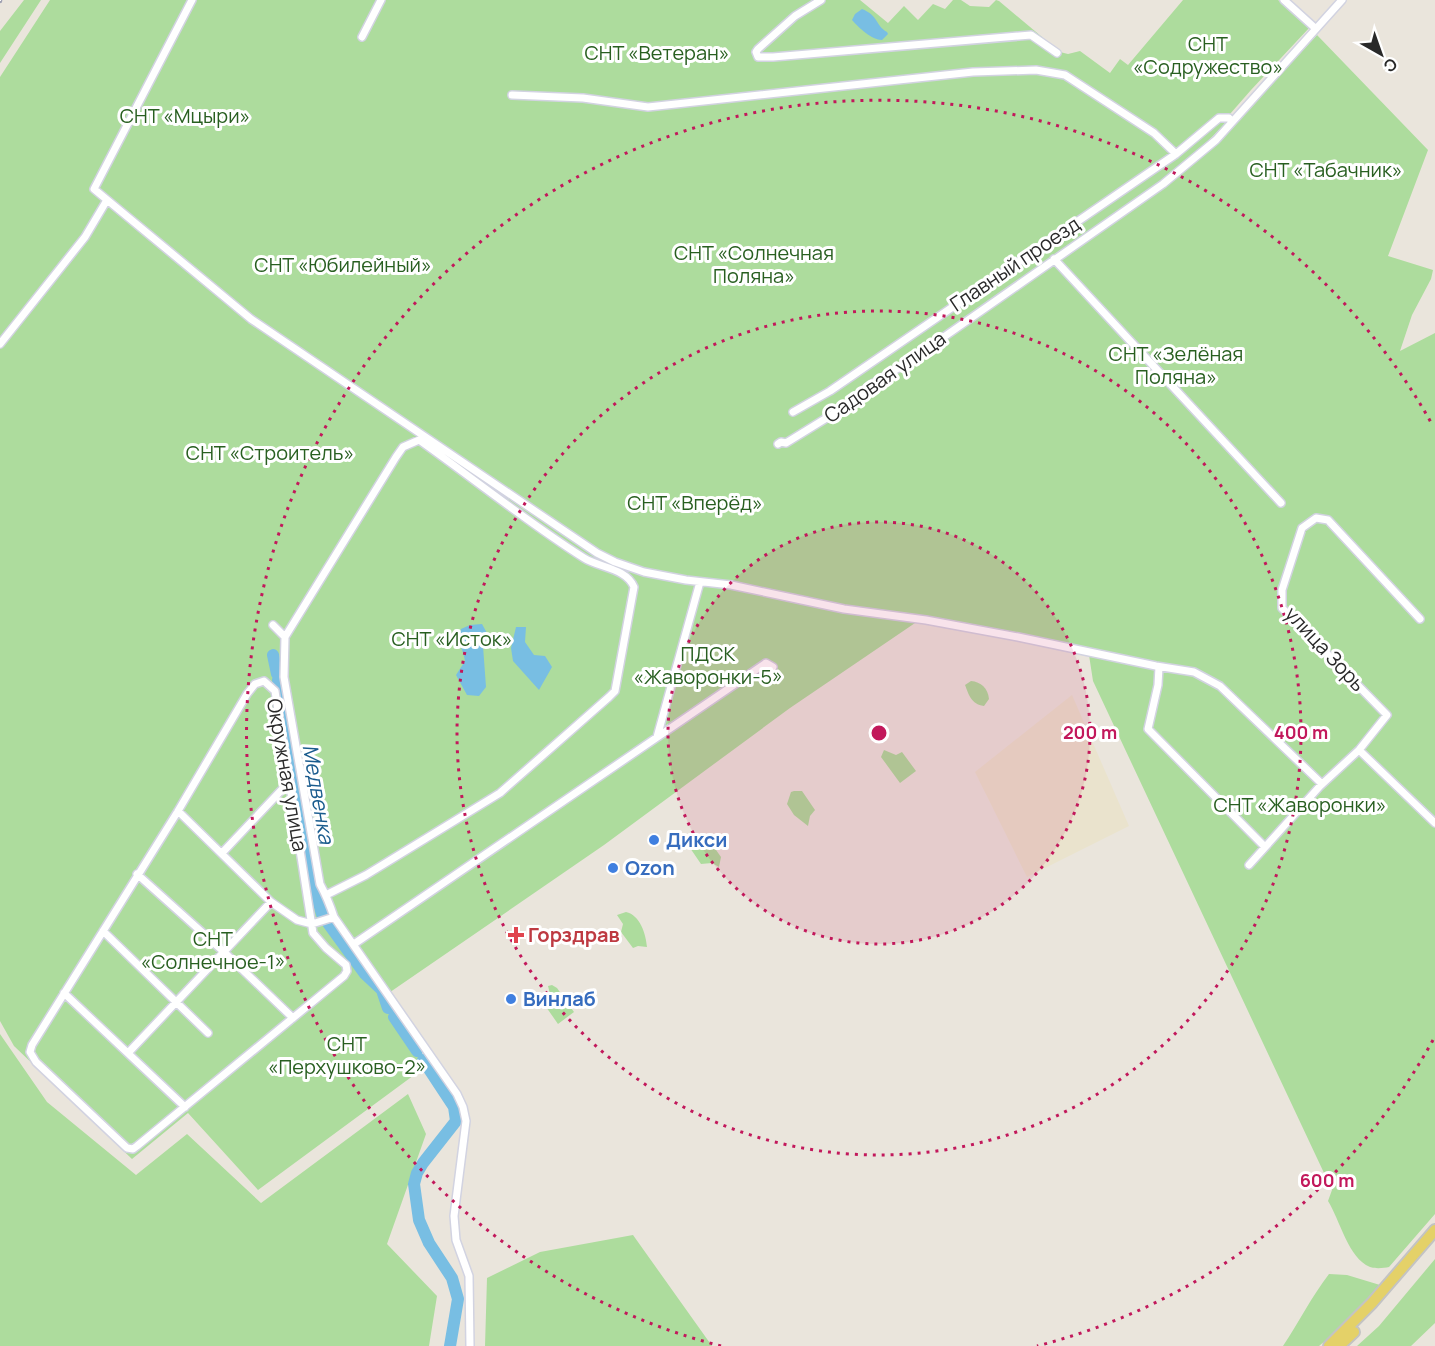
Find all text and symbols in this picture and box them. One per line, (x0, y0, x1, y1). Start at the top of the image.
north arrow (1351, 24, 1411, 84)
park label: СНТ «Содружество» (1133, 30, 1283, 80)
park label: СНТ «Ветеран» (584, 39, 730, 66)
text: С (1379, 53, 1402, 78)
park label: СНТ «Мцыри» (120, 102, 250, 129)
park label: СНТ «Табачник» (1249, 156, 1403, 183)
street label: Главный проезд (944, 210, 1085, 317)
park label: СНТ «Солнечная Поляна» (674, 239, 834, 289)
park label: СНТ «Юбилейный» (254, 251, 432, 278)
street label: Садовая улица (819, 325, 951, 429)
park label: СНТ «Зелёная Поляна» (1109, 340, 1243, 390)
park label: СНТ «Строитель» (186, 439, 354, 466)
park label: СНТ «Вперёд» (627, 489, 763, 516)
street label: улица Зорь (1279, 600, 1372, 697)
park label: СНТ «Исток» (392, 625, 512, 652)
park label: ПДСК «Жаворонки-5» (633, 640, 783, 690)
street label: Окружная улица (261, 696, 314, 854)
text: 200 m (1063, 720, 1117, 744)
text: 400 m (1274, 720, 1328, 744)
centre of rings (869, 723, 889, 743)
water label: Медвенка (296, 742, 342, 847)
park label: СНТ «Жаворонки» (1214, 791, 1387, 818)
place label: Дикси (666, 826, 727, 853)
marker: Дикси (647, 833, 661, 847)
place label: Ozon (625, 854, 675, 881)
marker: Ozon (606, 861, 620, 875)
place label: Горздрав (528, 921, 620, 948)
park label: СНТ «Солнечное-1» (141, 925, 286, 975)
marker: Горздрав (509, 928, 523, 942)
place label: Винлаб (523, 985, 596, 1012)
marker: Винлаб (504, 992, 518, 1006)
park label: СНТ «Перхушково-2» (268, 1030, 426, 1080)
text: 600 m (1300, 1168, 1354, 1192)

